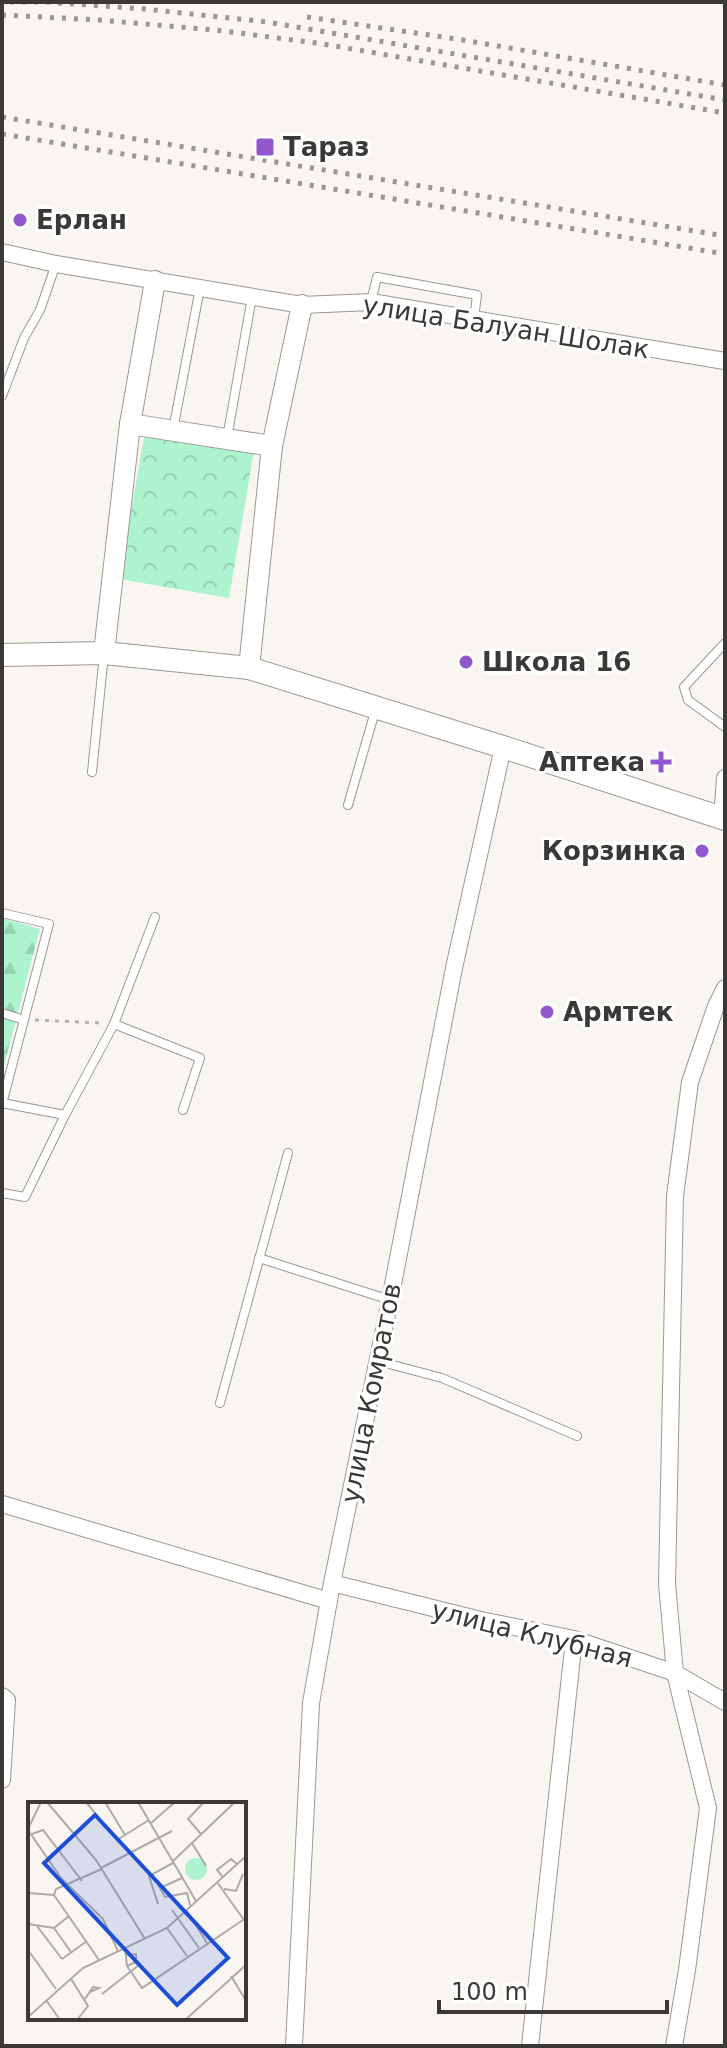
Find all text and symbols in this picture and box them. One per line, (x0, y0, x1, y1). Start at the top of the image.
place label: Тараз (283, 132, 370, 162)
marker: Тараз (254, 136, 276, 158)
place label: Ерлан (36, 205, 127, 235)
marker: Ерлан (11, 211, 29, 229)
street label: улица Балуан Шолак (361, 290, 651, 364)
place label: Школа 16 (482, 647, 631, 677)
marker: Школа 16 (457, 653, 475, 671)
place label: Аптека (539, 747, 645, 777)
marker: Аптека (652, 753, 670, 771)
place label: Корзинка (542, 836, 686, 866)
marker: Корзинка (693, 842, 711, 860)
place label: Армтек (563, 997, 674, 1027)
marker: Армтек (538, 1003, 556, 1021)
street label: улица Комратов (335, 1280, 407, 1506)
street label: улица Клубная (428, 1595, 636, 1673)
inset map (28, 1802, 246, 2020)
scale bar (439, 1964, 667, 2014)
text: 100 m (451, 1978, 528, 2006)

